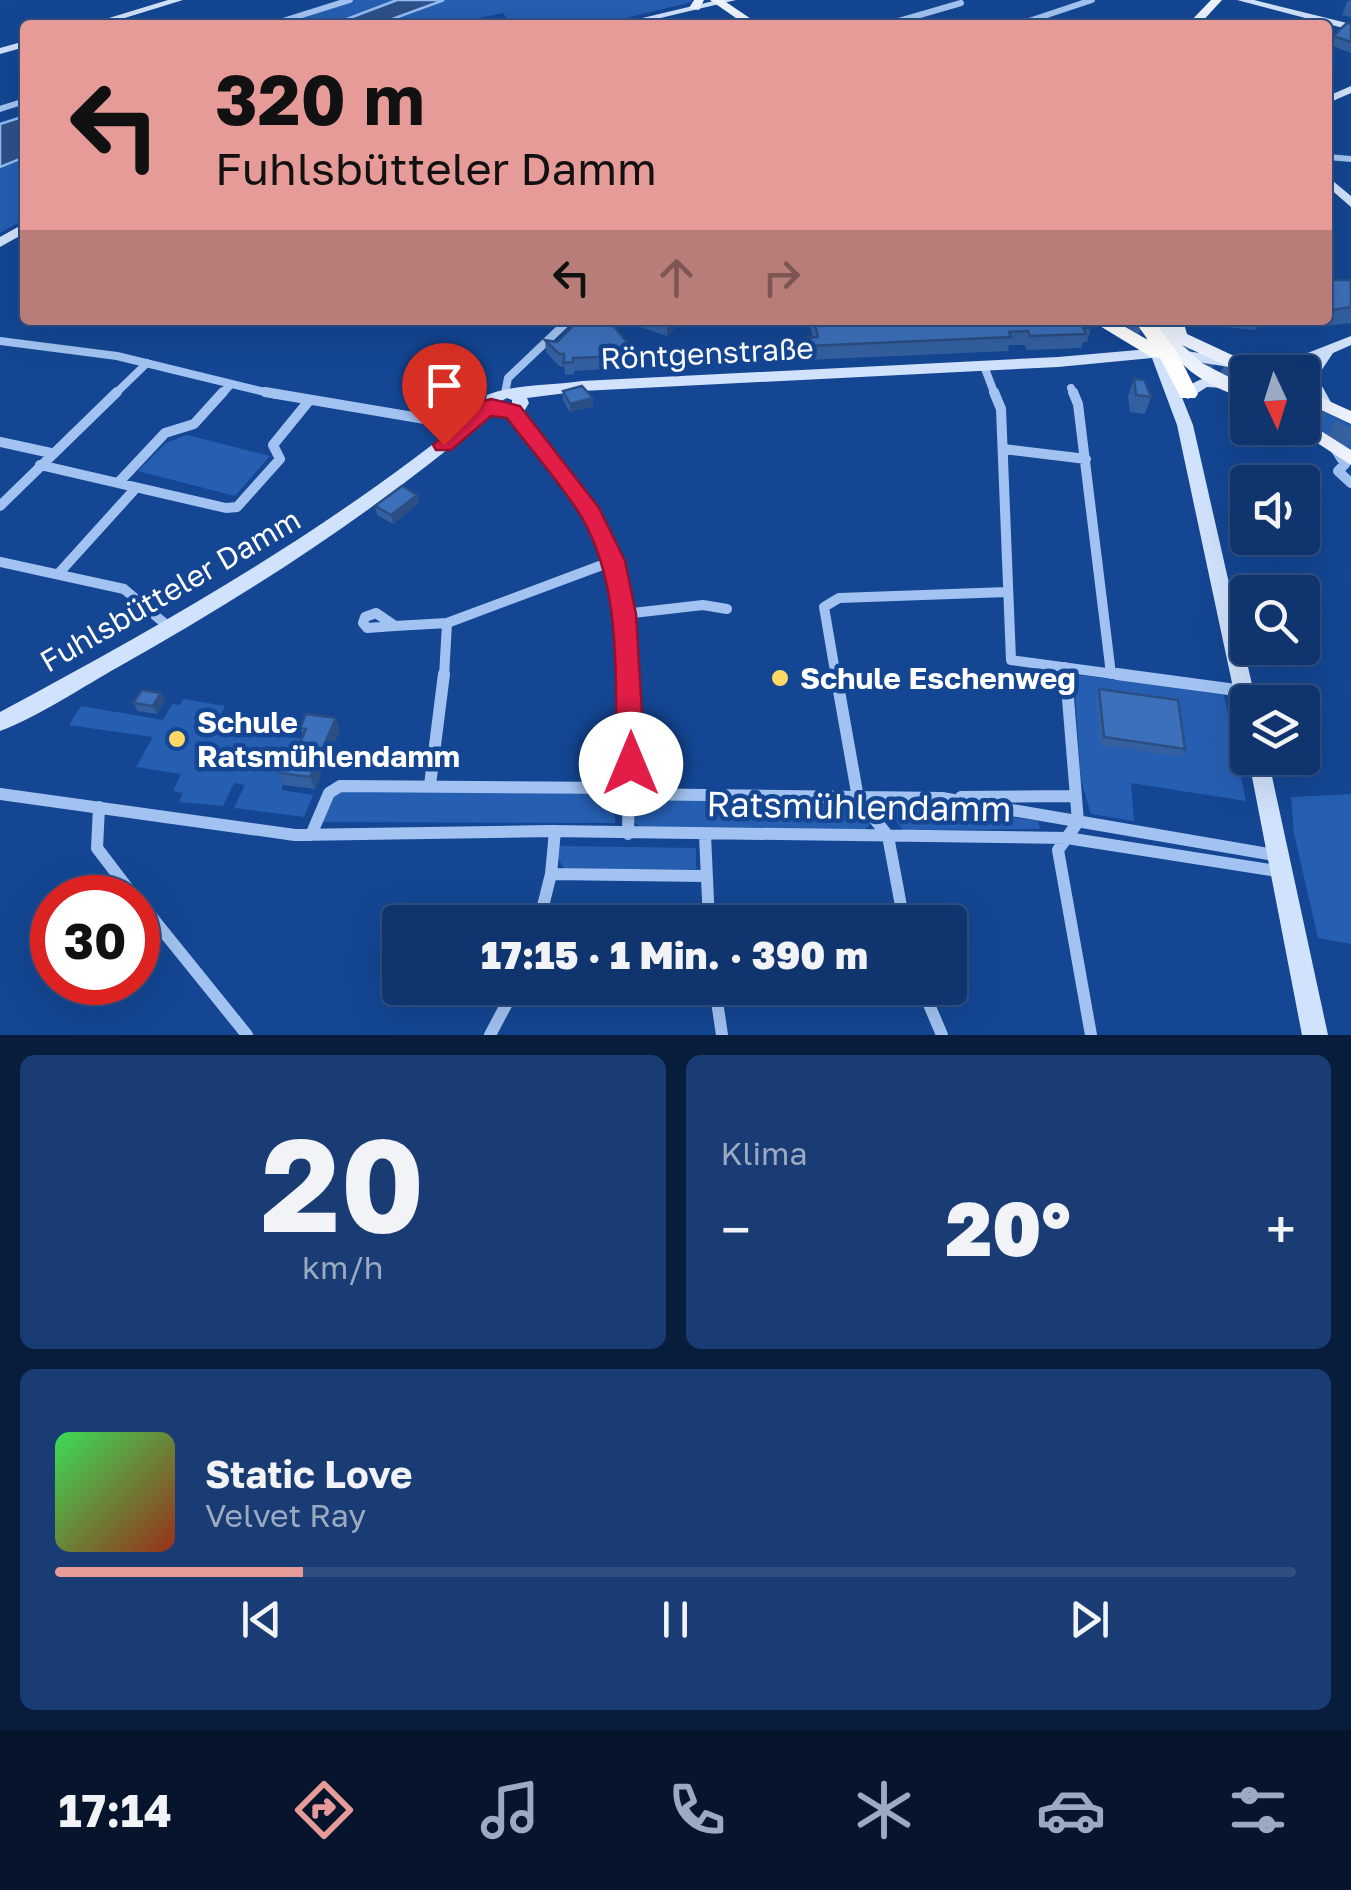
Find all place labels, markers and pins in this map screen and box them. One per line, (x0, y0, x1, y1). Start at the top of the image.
pin (402, 343, 487, 446)
place label: Schule Eschenweg (800, 660, 1076, 696)
marker: Schule Eschenweg (769, 667, 791, 689)
place label: Schule Ratsmühlendamm (197, 704, 460, 774)
marker: Schule Ratsmühlendamm (166, 728, 188, 750)

